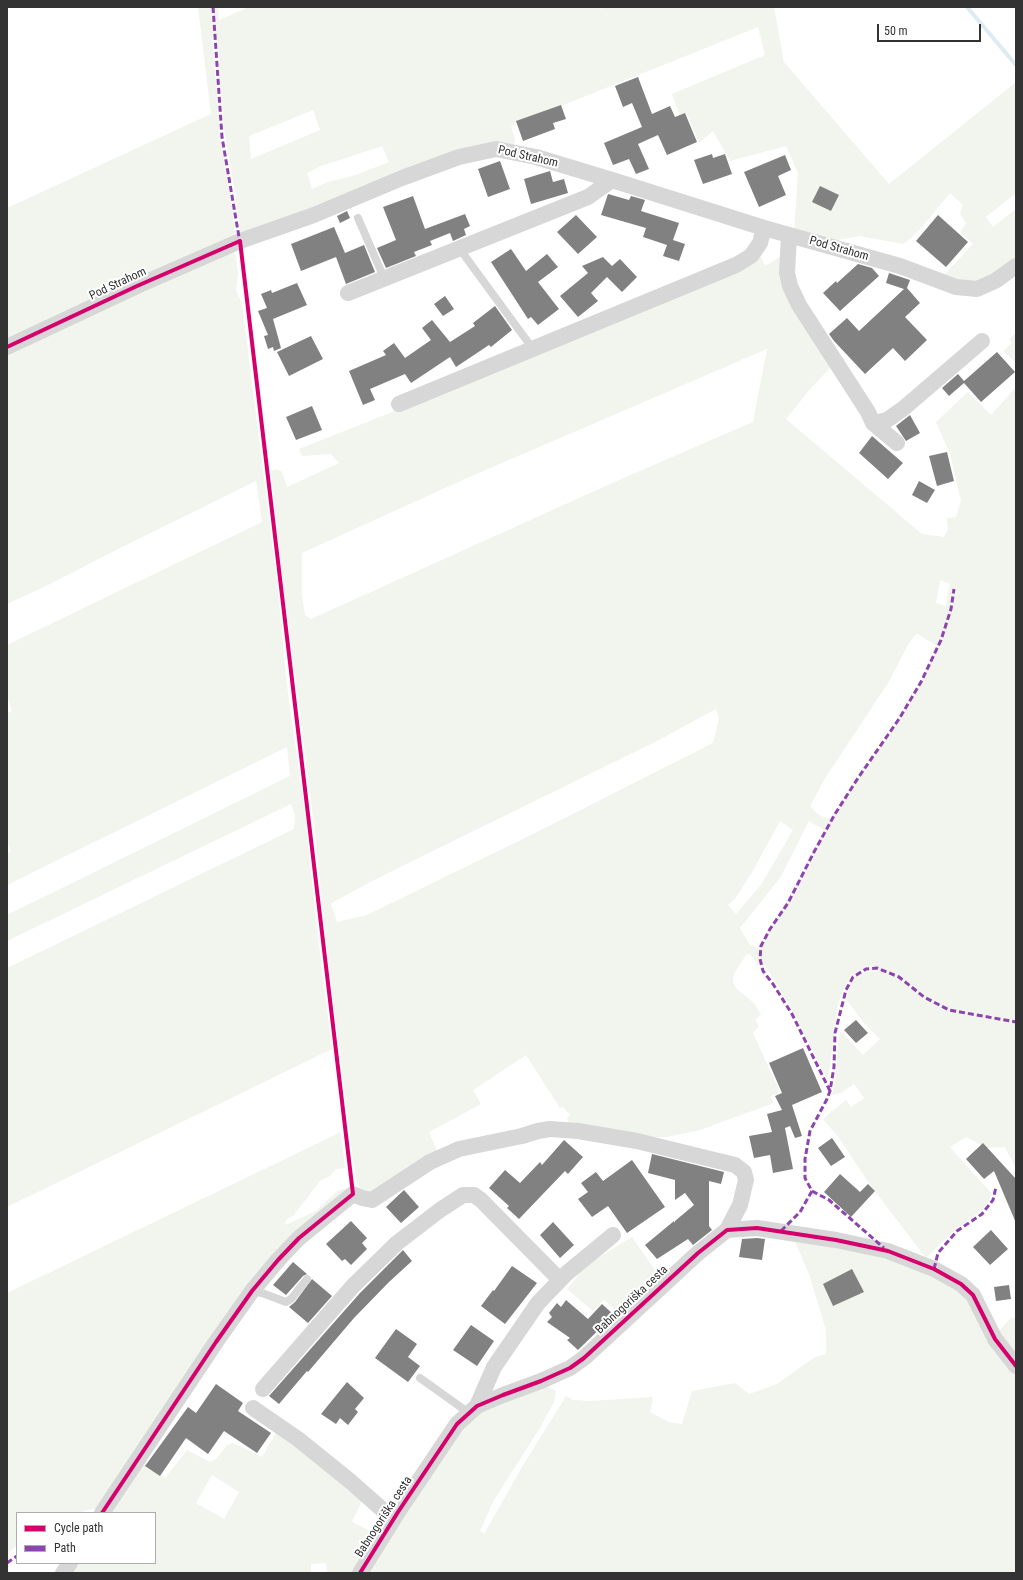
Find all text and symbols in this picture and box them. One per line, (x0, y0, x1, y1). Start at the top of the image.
scale bar (879, 16, 983, 42)
text: 50 m (884, 24, 908, 38)
street label: Pod Strahom (497, 143, 559, 171)
street label: Pod Strahom (808, 234, 870, 264)
street label: Pod Strahom (87, 265, 149, 303)
street label: Babnogoriška cesta (593, 1263, 671, 1337)
street label: Babnogoriška cesta (352, 1474, 416, 1560)
legend (16, 1512, 156, 1564)
text: Cycle path (54, 1521, 103, 1535)
text: Path (54, 1541, 76, 1555)

